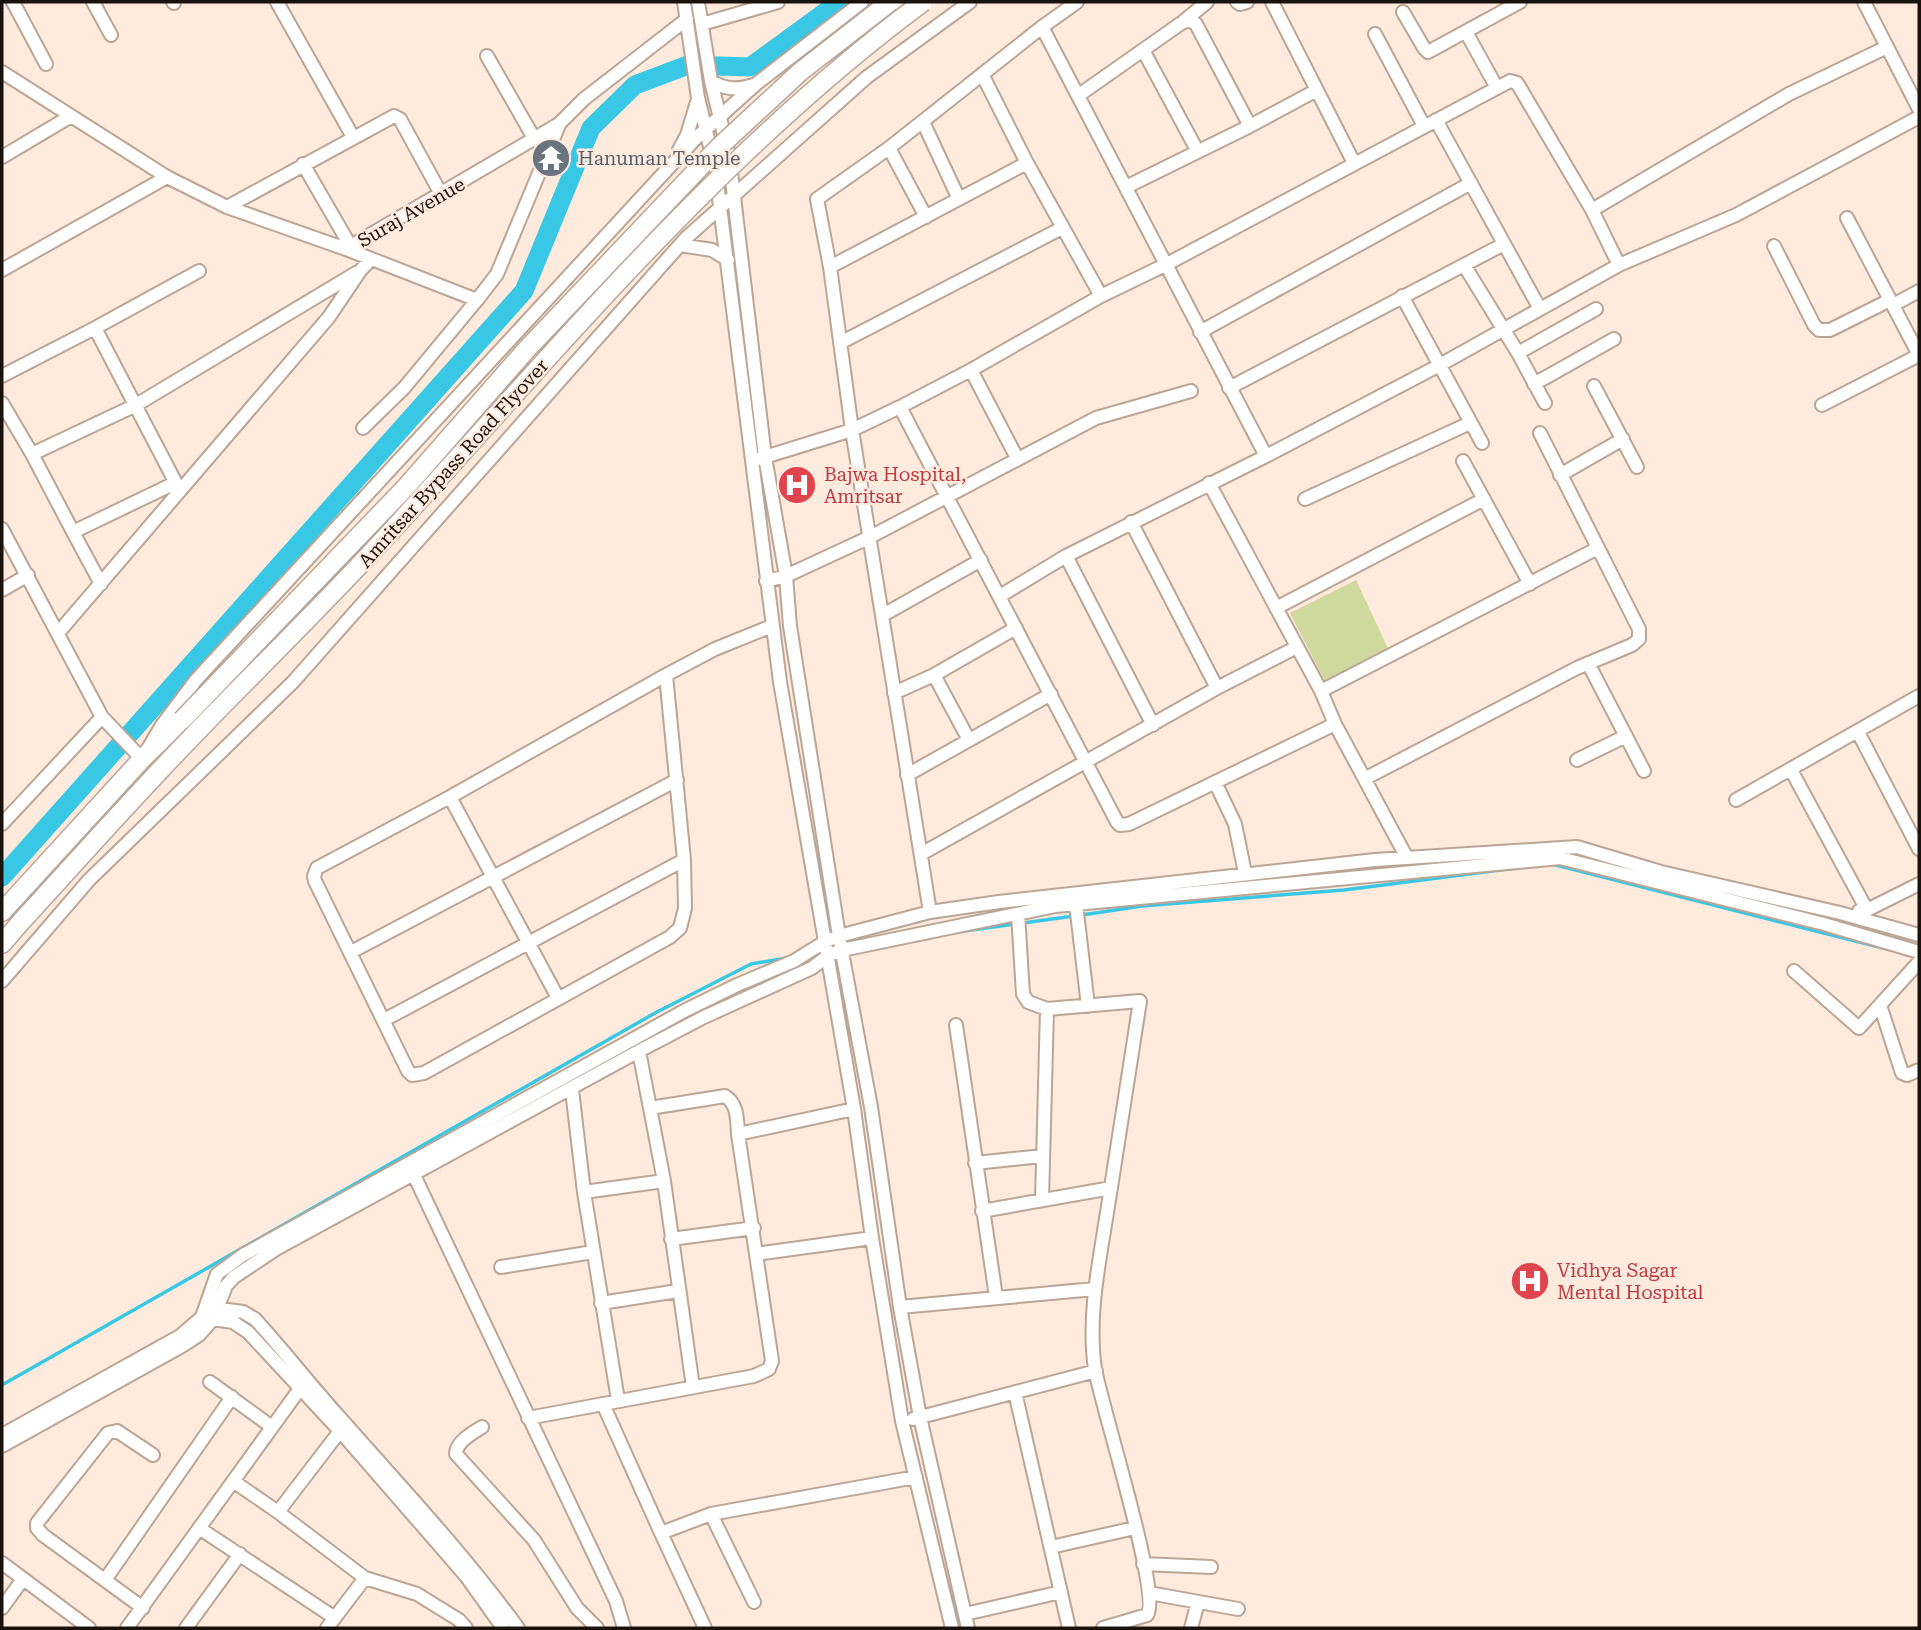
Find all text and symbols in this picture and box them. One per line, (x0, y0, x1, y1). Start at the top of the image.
temple icon: Hanuman Temple (530, 137, 572, 179)
place label: Hanuman Temple (578, 147, 741, 170)
street label: Suraj Avenue (353, 172, 469, 252)
street label: Amritsar Bypass Road Flyover (354, 354, 553, 572)
place label: Bajwa Hospital, Amritsar (824, 463, 966, 508)
hospital icon: Bajwa Hospital, Amritsar (776, 464, 818, 506)
place label: Vidhya Sagar Mental Hospital (1557, 1259, 1704, 1304)
hospital icon: Vidhya Sagar Mental Hospital (1509, 1260, 1551, 1302)

